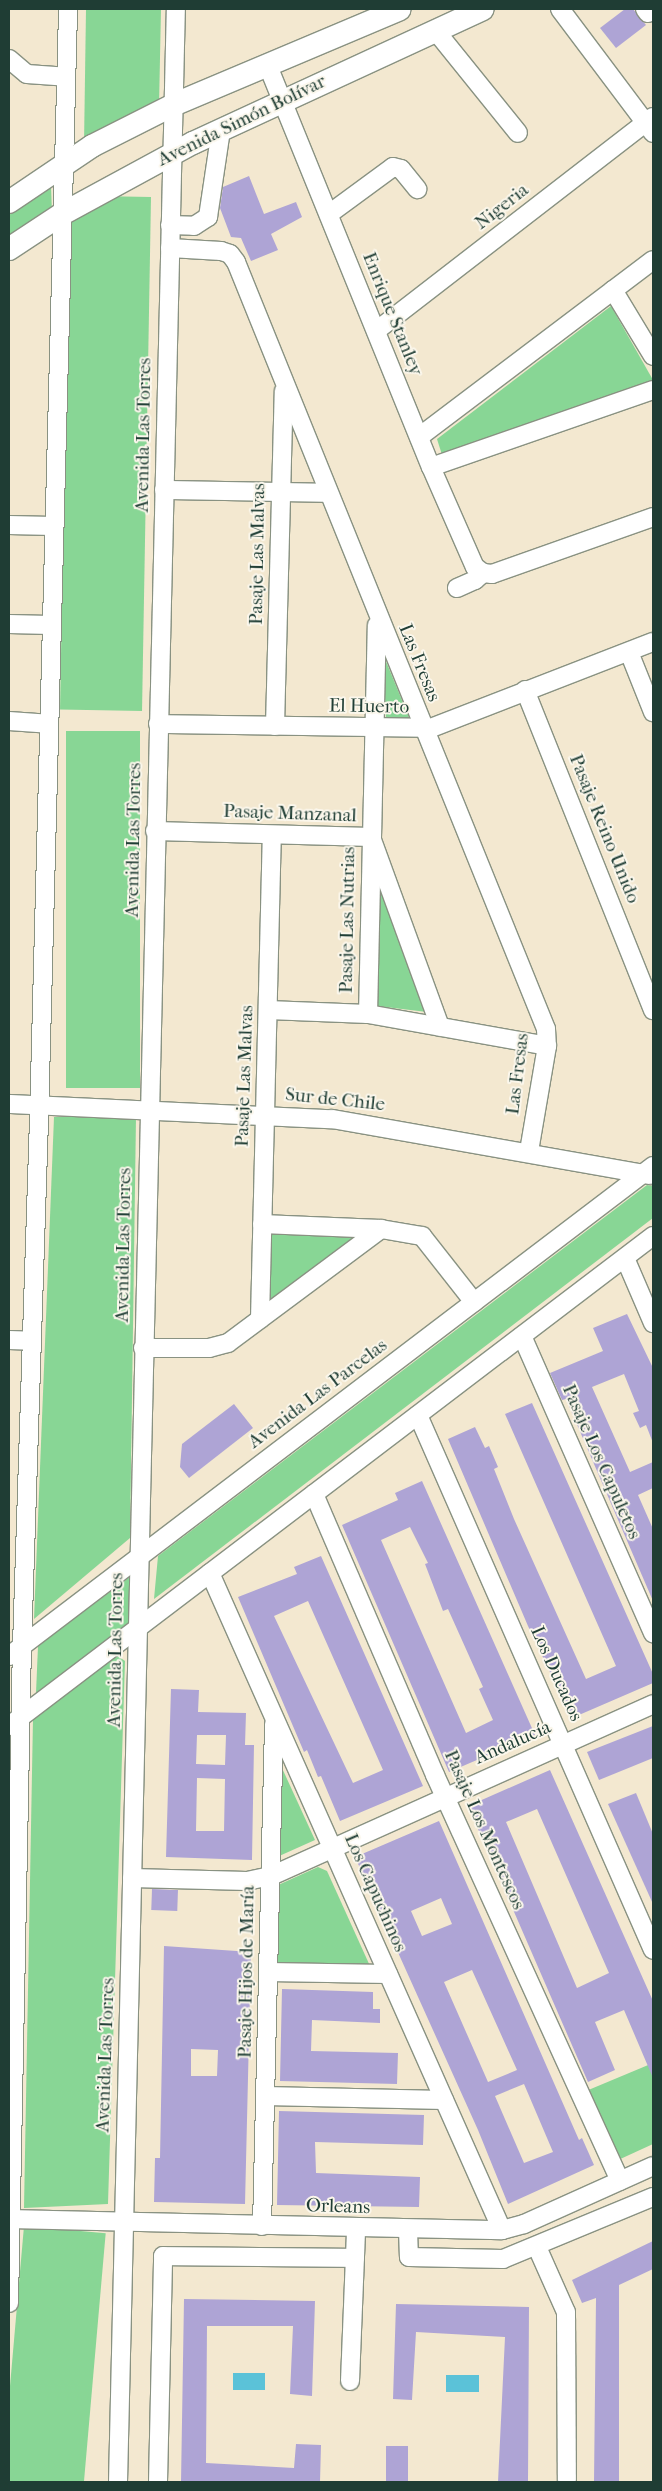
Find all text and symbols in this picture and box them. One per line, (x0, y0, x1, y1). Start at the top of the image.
street label: Avenida Simón Bolívar (154, 70, 330, 172)
street label: Nigeria (471, 179, 533, 235)
street label: Enrique Stanley (357, 249, 427, 379)
street label: Avenida Las Torres (131, 358, 157, 512)
street label: Pasaje Las Malvas (245, 483, 271, 625)
street label: Las Fresas (393, 621, 445, 705)
street label: El Huerto (329, 695, 409, 719)
street label: Pasaje Reino Unido (564, 751, 644, 907)
street label: Avenida Las Torres (121, 763, 147, 917)
street label: Pasaje Manzanal (223, 800, 357, 828)
street label: Pasaje Las Nutrias (335, 847, 361, 993)
street label: Pasaje Las Malvas (231, 1005, 259, 1147)
street label: Las Fresas (502, 1032, 534, 1116)
street label: Sur de Chile (284, 1083, 386, 1117)
street label: Avenida Las Torres (111, 1168, 137, 1322)
street label: Avenida Las Parcelas (244, 1334, 392, 1454)
street label: Pasaje Los Capuletos (557, 1381, 645, 1543)
street label: Avenida Las Torres (103, 1573, 129, 1727)
street label: Los Ducados (525, 1623, 587, 1725)
street label: Andalucía (471, 1716, 555, 1770)
street label: Pasaje Los Montescos (439, 1747, 529, 1913)
street label: Los Capuchinos (339, 1830, 411, 1956)
street label: Pasaje Hijos de María (234, 1885, 260, 2059)
street label: Avenida Las Torres (92, 1977, 120, 2133)
street label: Orleans (305, 2194, 371, 2220)

